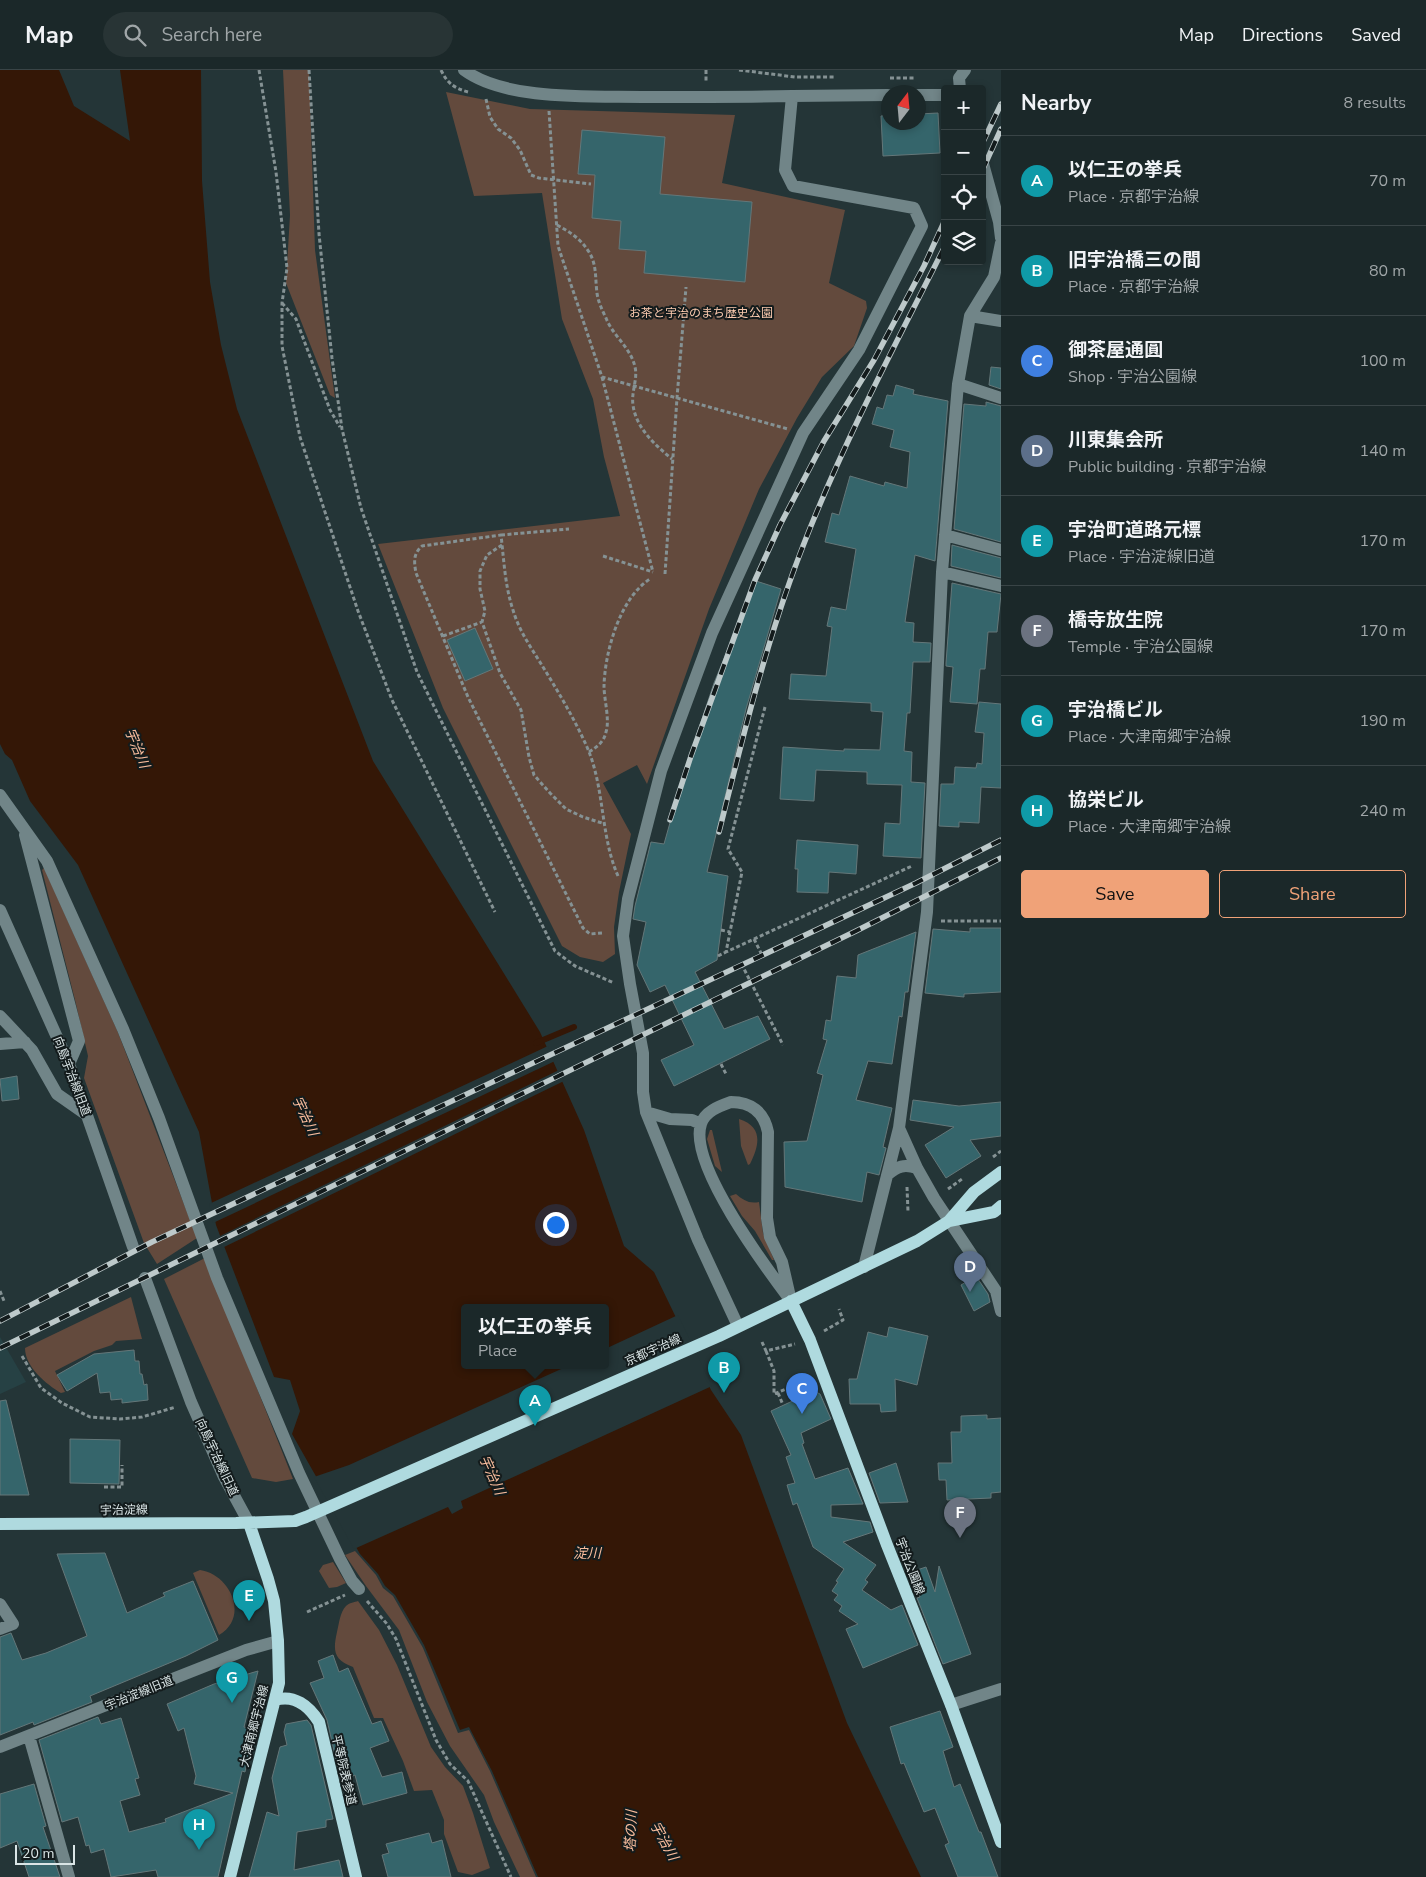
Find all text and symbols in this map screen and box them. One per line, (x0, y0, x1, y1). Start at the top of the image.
search box (103, 12, 453, 57)
text: Map (25, 19, 73, 51)
icon: search (121, 21, 149, 49)
text: Search here (161, 22, 262, 48)
text: Map (1179, 23, 1214, 47)
text: Directions (1242, 23, 1323, 47)
text: Saved (1351, 23, 1401, 47)
north arrow (881, 85, 926, 130)
map controls (941, 85, 986, 265)
button: + (941, 85, 986, 130)
text: Nearby (1021, 89, 1091, 117)
text: 8 results (1344, 92, 1406, 114)
button: − (941, 130, 986, 175)
text: 以仁王の挙兵 (1068, 157, 1182, 183)
text: A (1031, 170, 1043, 192)
text: 70 m (1369, 170, 1406, 192)
button: locate (941, 175, 986, 220)
text: Place · 京都宇治線 (1068, 186, 1199, 208)
button: layers (941, 220, 986, 265)
text: 旧宇治橋三の間 (1068, 247, 1201, 273)
text: B (1031, 260, 1043, 282)
text: 80 m (1369, 260, 1406, 282)
text: Place · 京都宇治線 (1068, 276, 1199, 298)
park label: お茶と宇治のまち歴史公園 (629, 305, 773, 321)
text: 御茶屋通圓 (1068, 337, 1163, 363)
text: C (1032, 350, 1042, 372)
text: 100 m (1359, 350, 1406, 372)
text: Shop · 宇治公園線 (1068, 366, 1197, 388)
text: 川東集会所 (1068, 427, 1163, 453)
text: D (1031, 440, 1043, 462)
text: 140 m (1359, 440, 1406, 462)
text: Public building · 京都宇治線 (1068, 456, 1266, 478)
text: 宇治町道路元標 (1068, 517, 1201, 543)
text: E (1032, 530, 1042, 552)
text: 170 m (1359, 530, 1406, 552)
text: Place · 宇治淀線旧道 (1068, 546, 1215, 568)
text: 橋寺放生院 (1068, 607, 1163, 633)
text: F (1033, 620, 1042, 642)
text: 170 m (1359, 620, 1406, 642)
text: Temple · 宇治公園線 (1068, 636, 1213, 658)
text: 宇治橋ビル (1068, 697, 1163, 723)
text: G (1031, 710, 1043, 732)
text: 190 m (1359, 710, 1406, 732)
water label: 宇治川 (120, 725, 155, 773)
text: Place · 大津南郷宇治線 (1068, 726, 1231, 748)
text: 協栄ビル (1068, 787, 1144, 813)
text: H (1031, 800, 1043, 822)
text: 240 m (1359, 800, 1406, 822)
text: Place · 大津南郷宇治線 (1068, 816, 1231, 838)
button: Save (1021, 870, 1209, 918)
button: Share (1219, 870, 1406, 918)
street label: 向島宇治線旧道 (49, 1034, 95, 1118)
water label: 宇治川 (288, 1093, 323, 1141)
your location (543, 1212, 569, 1238)
pin: D (954, 1251, 986, 1292)
popup (461, 1304, 609, 1369)
text: 以仁王の挙兵 (478, 1314, 592, 1340)
street label: 京都宇治線 (622, 1330, 684, 1370)
text: Place (478, 1340, 517, 1362)
pin: B (708, 1352, 740, 1393)
pin: C (786, 1373, 818, 1414)
pin: A (519, 1385, 551, 1426)
street label: 向島宇治線旧道 (192, 1416, 242, 1498)
water label: 宇治川 (475, 1452, 510, 1500)
pin: F (944, 1497, 976, 1538)
street label: 宇治淀線 (100, 1502, 148, 1518)
street label: 宇治公園線 (892, 1535, 928, 1597)
water label: 淀川 (573, 1544, 603, 1563)
pin: E (233, 1580, 265, 1621)
pin: G (216, 1662, 248, 1703)
street label: 宇治淀線旧道 (103, 1672, 175, 1714)
street label: 大津南郷宇治線 (236, 1683, 272, 1769)
street label: 平等院表参道 (328, 1733, 360, 1807)
water label: 塔の川 (621, 1808, 641, 1852)
pin: H (183, 1809, 215, 1850)
water label: 宇治川 (646, 1818, 683, 1866)
scale bar (15, 1842, 75, 1865)
text: 20 m (22, 1844, 54, 1863)

